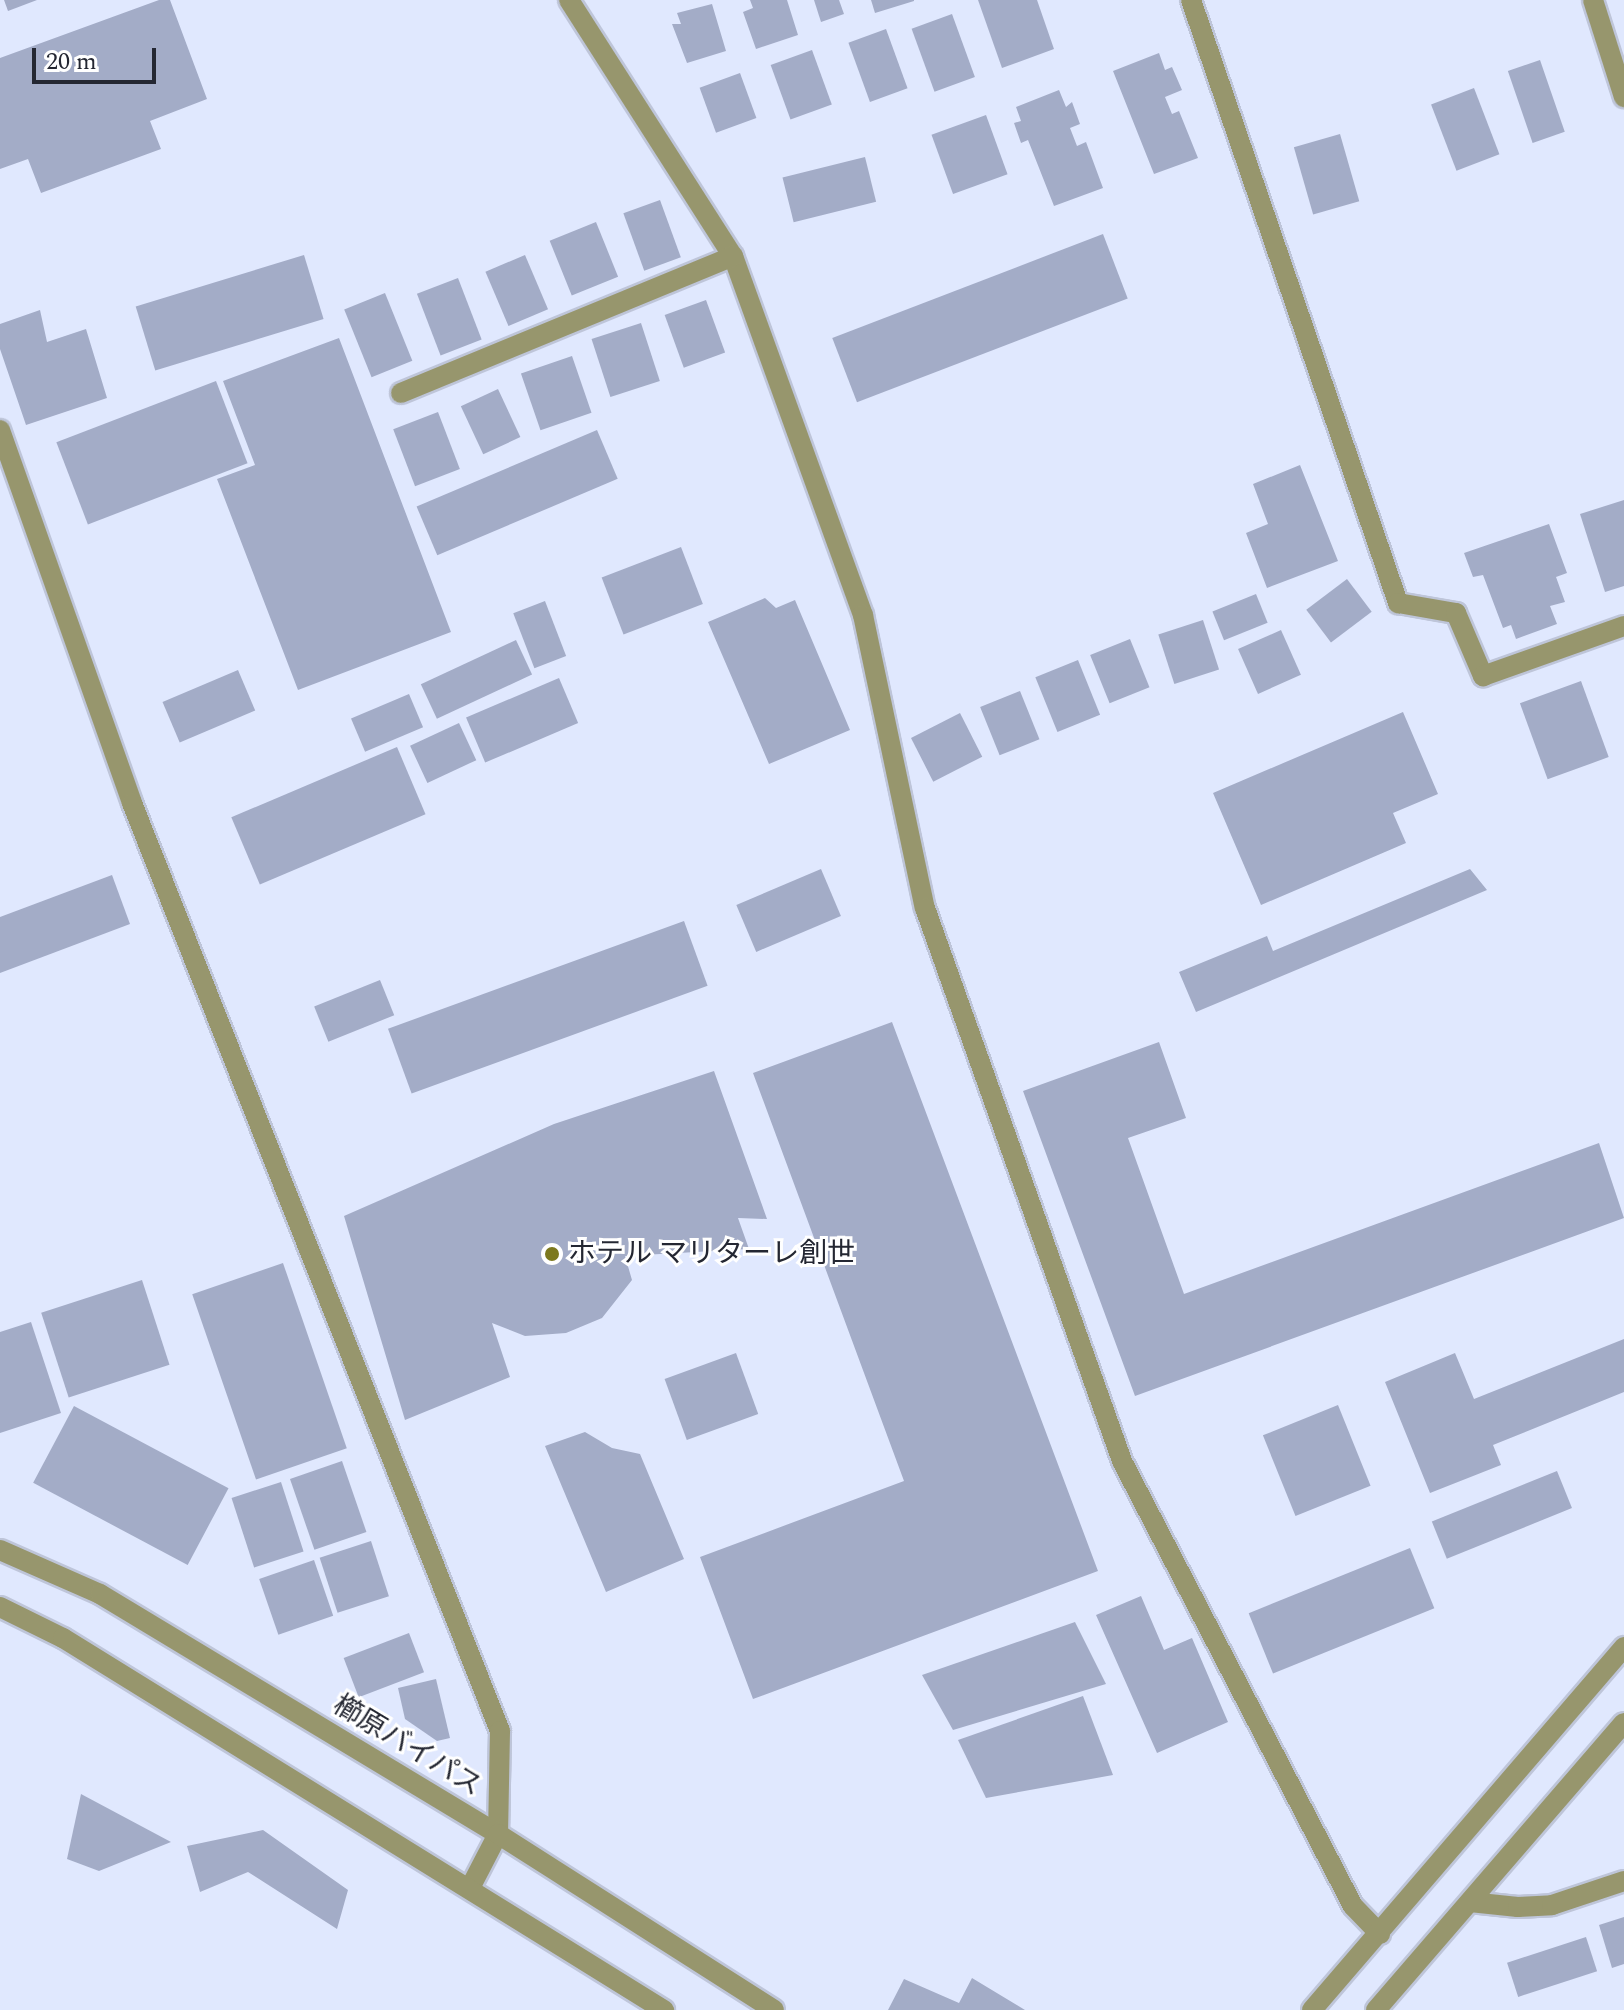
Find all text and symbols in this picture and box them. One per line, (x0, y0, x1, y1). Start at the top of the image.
scale bar (36, 32, 160, 82)
text: 20 m (46, 44, 97, 80)
place label: ホテル マリターレ創世 (568, 1237, 855, 1271)
marker: ホテル マリターレ創世 (543, 1245, 561, 1263)
street label: 櫛原バイパス (326, 1688, 488, 1804)

